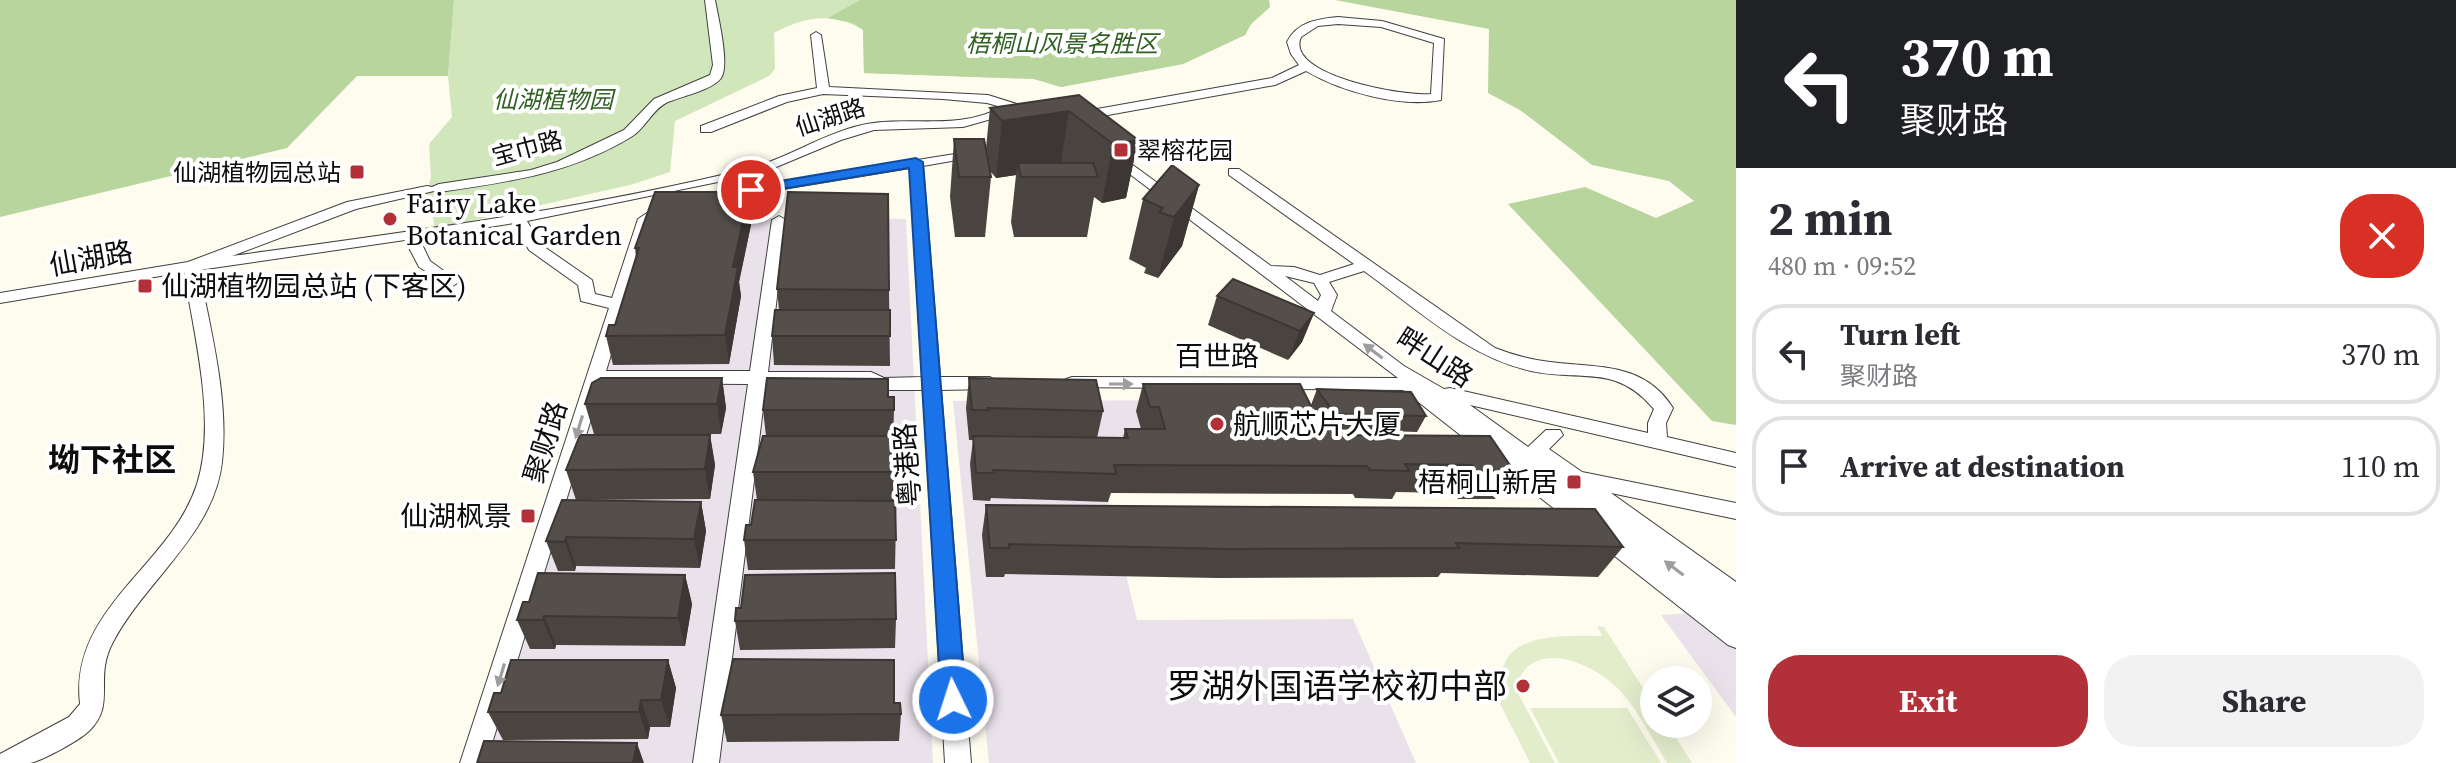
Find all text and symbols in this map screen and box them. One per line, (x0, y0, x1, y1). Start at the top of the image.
text: 370 m (1900, 18, 2054, 95)
park label: 梧桐山风景名胜区 (966, 27, 1161, 60)
icon: left (1768, 32, 1872, 136)
park label: 仙湖植物园 (493, 83, 616, 116)
street label: 仙湖路 (791, 90, 869, 144)
text: 聚财路 (1900, 96, 2008, 145)
street label: 宝巾路 (488, 123, 566, 173)
place label: 翠榕花园 (1137, 134, 1233, 167)
marker: 翠榕花园 (1112, 141, 1130, 159)
place label: 仙湖植物园总站 (173, 156, 341, 189)
pin (717, 156, 785, 224)
marker: 仙湖植物园总站 (348, 163, 366, 181)
icon: arrive (729, 168, 773, 212)
place label: Fairy Lake Botanical Garden (406, 184, 622, 254)
text: 2 min (1768, 185, 1893, 251)
button: close (2340, 194, 2424, 278)
marker: Fairy Lake Botanical Garden (381, 210, 399, 228)
street label: 仙湖路 (46, 232, 136, 284)
text: 480 m · 09:52 (1768, 248, 1916, 284)
place label: 仙湖植物园总站 (下客区) (161, 267, 467, 305)
marker: 仙湖植物园总站 (下客区) (136, 277, 154, 295)
text: Turn left (1840, 314, 1960, 355)
street label: 畔山路 (1389, 318, 1481, 396)
icon: left (1772, 332, 1816, 376)
text: 370 m (2341, 334, 2420, 375)
street label: 百世路 (1175, 337, 1259, 375)
one-way arrow (1363, 343, 1383, 359)
text: 聚财路 (1840, 358, 1918, 394)
one-way arrow (1109, 377, 1134, 390)
street label: 聚财路 (515, 396, 575, 488)
place label: 航顺芯片大厦 (1233, 405, 1401, 443)
one-way arrow (572, 415, 585, 439)
marker: 航顺芯片大厦 (1208, 415, 1226, 433)
street label: 粤港路 (885, 422, 929, 508)
district label: 坳下社区 (48, 438, 176, 482)
icon: arrive (1772, 444, 1816, 488)
text: Arrive at destination (1840, 446, 2125, 487)
text: 110 m (2341, 446, 2420, 487)
place label: 梧桐山新居 (1418, 463, 1558, 501)
marker: 梧桐山新居 (1565, 473, 1583, 491)
place label: 仙湖枫景 (400, 497, 512, 535)
marker: 仙湖枫景 (519, 507, 537, 525)
one-way arrow (1664, 561, 1684, 577)
button: Exit (1768, 655, 2088, 747)
button: Share (2104, 655, 2424, 747)
position arrow (911, 658, 995, 742)
one-way arrow (494, 663, 507, 687)
place label: 罗湖外国语学校初中部 (1167, 663, 1507, 709)
map controls (1640, 666, 1712, 738)
button: layers (1640, 666, 1712, 738)
marker: 罗湖外国语学校初中部 (1514, 677, 1532, 695)

